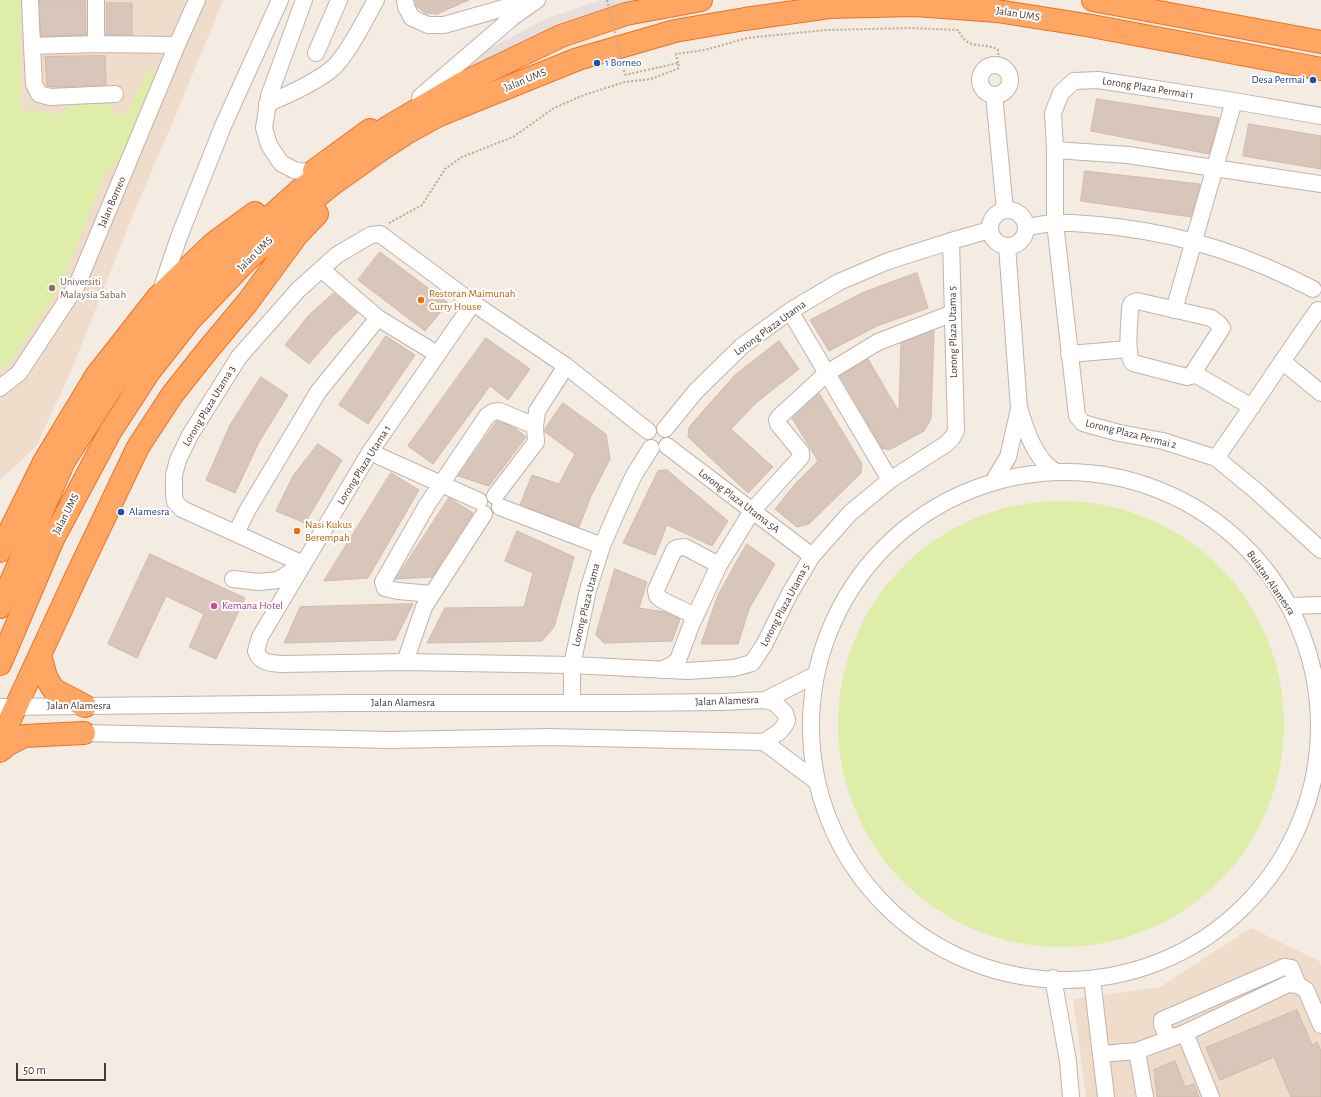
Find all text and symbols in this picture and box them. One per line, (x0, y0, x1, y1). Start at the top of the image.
street label: Jalan UMS (995, 4, 1041, 24)
place label: 1 Borneo (605, 56, 641, 70)
marker: 1 Borneo (592, 58, 602, 68)
street label: Jalan UMS (502, 66, 548, 94)
place label: Desa Permai (1251, 73, 1305, 87)
street label: Lorong Plaza Permai 1 (1101, 74, 1195, 102)
marker: Desa Permai (1308, 75, 1318, 85)
street label: Jalan Borneo (95, 174, 129, 230)
street label: Jalan UMS (235, 234, 275, 274)
place label: Universiti Malaysia Sabah (60, 275, 126, 301)
marker: Universiti Malaysia Sabah (47, 283, 57, 293)
street label: Lorong Plaza Utama 5 (946, 286, 960, 378)
place label: Restoran Maimunah Curry House (429, 287, 515, 313)
marker: Restoran Maimunah Curry House (416, 295, 426, 305)
street label: Lorong Plaza Utama (731, 298, 809, 358)
street label: Lorong Plaza Utama 3 (180, 363, 238, 449)
street label: Lorong Plaza Permai 2 (1084, 416, 1178, 452)
street label: Lorong Plaza Utama 1 (334, 423, 394, 507)
street label: Lorong Plaza Utama 5A (696, 466, 782, 536)
street label: Jalan UMS (50, 491, 82, 537)
place label: Alamesra (129, 505, 170, 519)
marker: Alamesra (116, 507, 126, 517)
place label: Nasi Kukus Berempah (305, 518, 352, 544)
marker: Nasi Kukus Berempah (292, 526, 302, 536)
street label: Bulatan Alamesra (1244, 548, 1298, 618)
street label: Lorong Plaza Utama 5 (758, 561, 812, 649)
street label: Lorong Plaza Utama (569, 562, 603, 648)
place label: Kemana Hotel (222, 599, 283, 613)
marker: Kemana Hotel (209, 601, 219, 611)
street label: Jalan Alamesra (695, 693, 759, 709)
street label: Jalan Alamesra (371, 696, 435, 710)
street label: Jalan Alamesra (47, 699, 111, 713)
scale bar (18, 1055, 108, 1081)
text: 50 m (23, 1064, 46, 1076)

